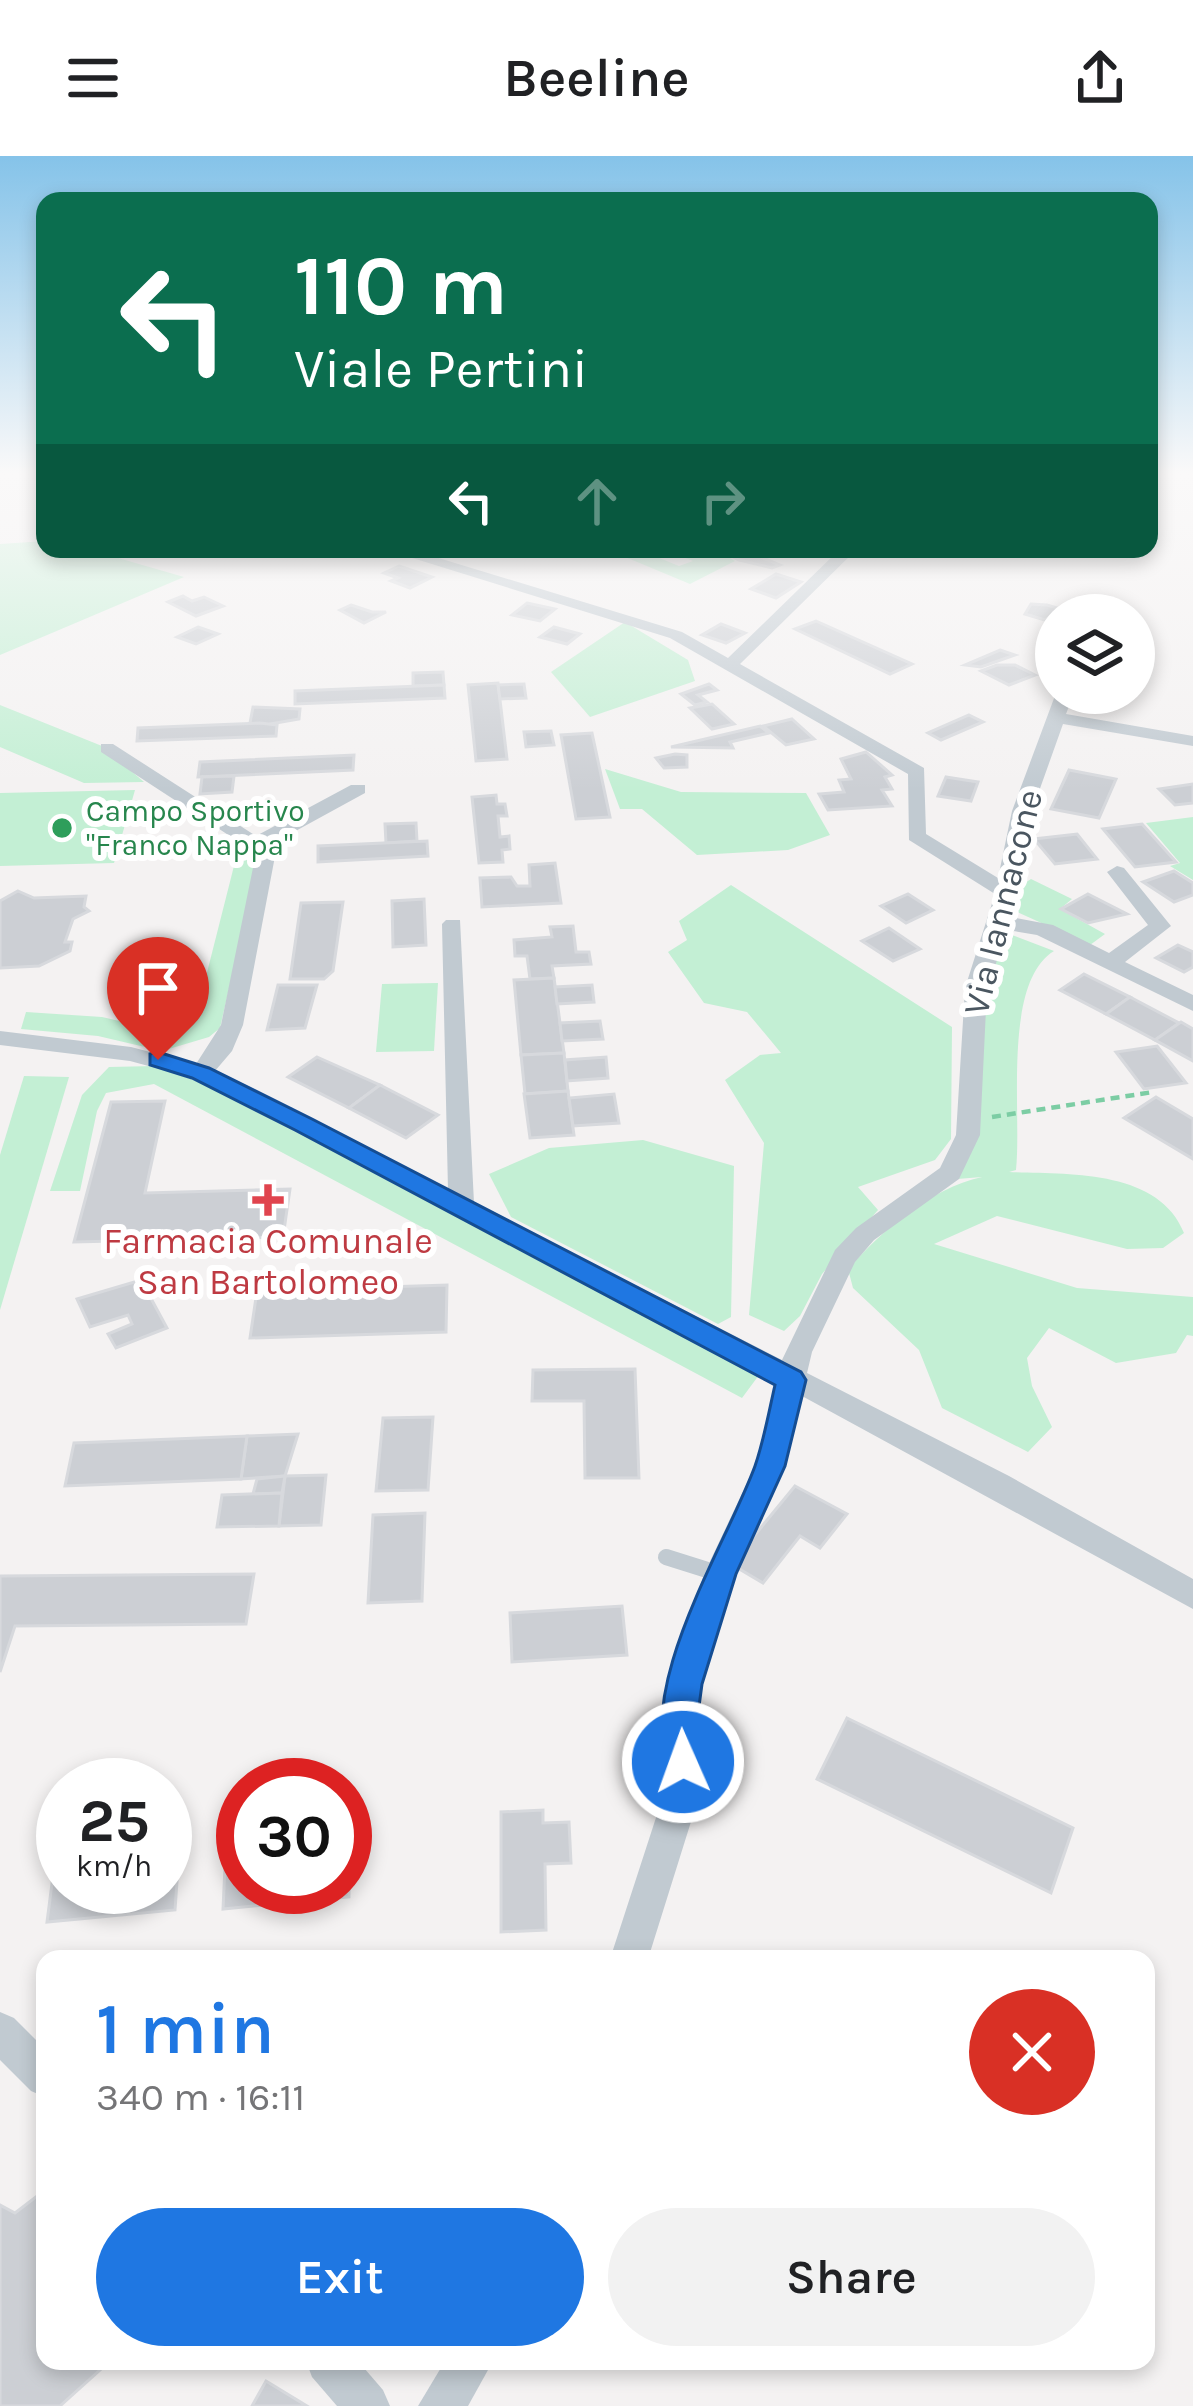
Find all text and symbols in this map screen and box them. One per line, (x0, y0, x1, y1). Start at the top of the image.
icon: menu (60, 45, 126, 111)
icon: share (1067, 45, 1133, 111)
text: Beeline (503, 46, 690, 110)
text: 110 m (294, 237, 508, 335)
icon: left (96, 240, 252, 396)
text: Viale Pertini (294, 337, 588, 401)
icon: left (438, 468, 504, 534)
icon: ahead (564, 468, 630, 534)
icon: right (690, 468, 756, 534)
map controls (1035, 594, 1155, 714)
button: layers (1035, 594, 1155, 714)
street label: Via Iannacone (955, 785, 1051, 1019)
place label: Campo Sportivo "Franco Nappa" (86, 793, 305, 863)
marker: Campo Sportivo "Franco Nappa" (49, 815, 75, 841)
pin (107, 937, 209, 1060)
icon: arrive (125, 955, 191, 1021)
marker: Farmacia Comunale San Bartolomeo (255, 1187, 281, 1213)
place label: Farmacia Comunale San Bartolomeo (103, 1220, 433, 1303)
position arrow (620, 1699, 746, 1825)
speed limit sign: 30 (216, 1758, 372, 1914)
text: 25 (78, 1786, 150, 1856)
text: km/h (76, 1848, 152, 1884)
text: 1 min (96, 1987, 275, 2071)
button: close (969, 1989, 1095, 2115)
text: 340 m · 16:11 (96, 2074, 305, 2120)
button: Exit (96, 2208, 584, 2346)
button: Share (608, 2208, 1095, 2346)

